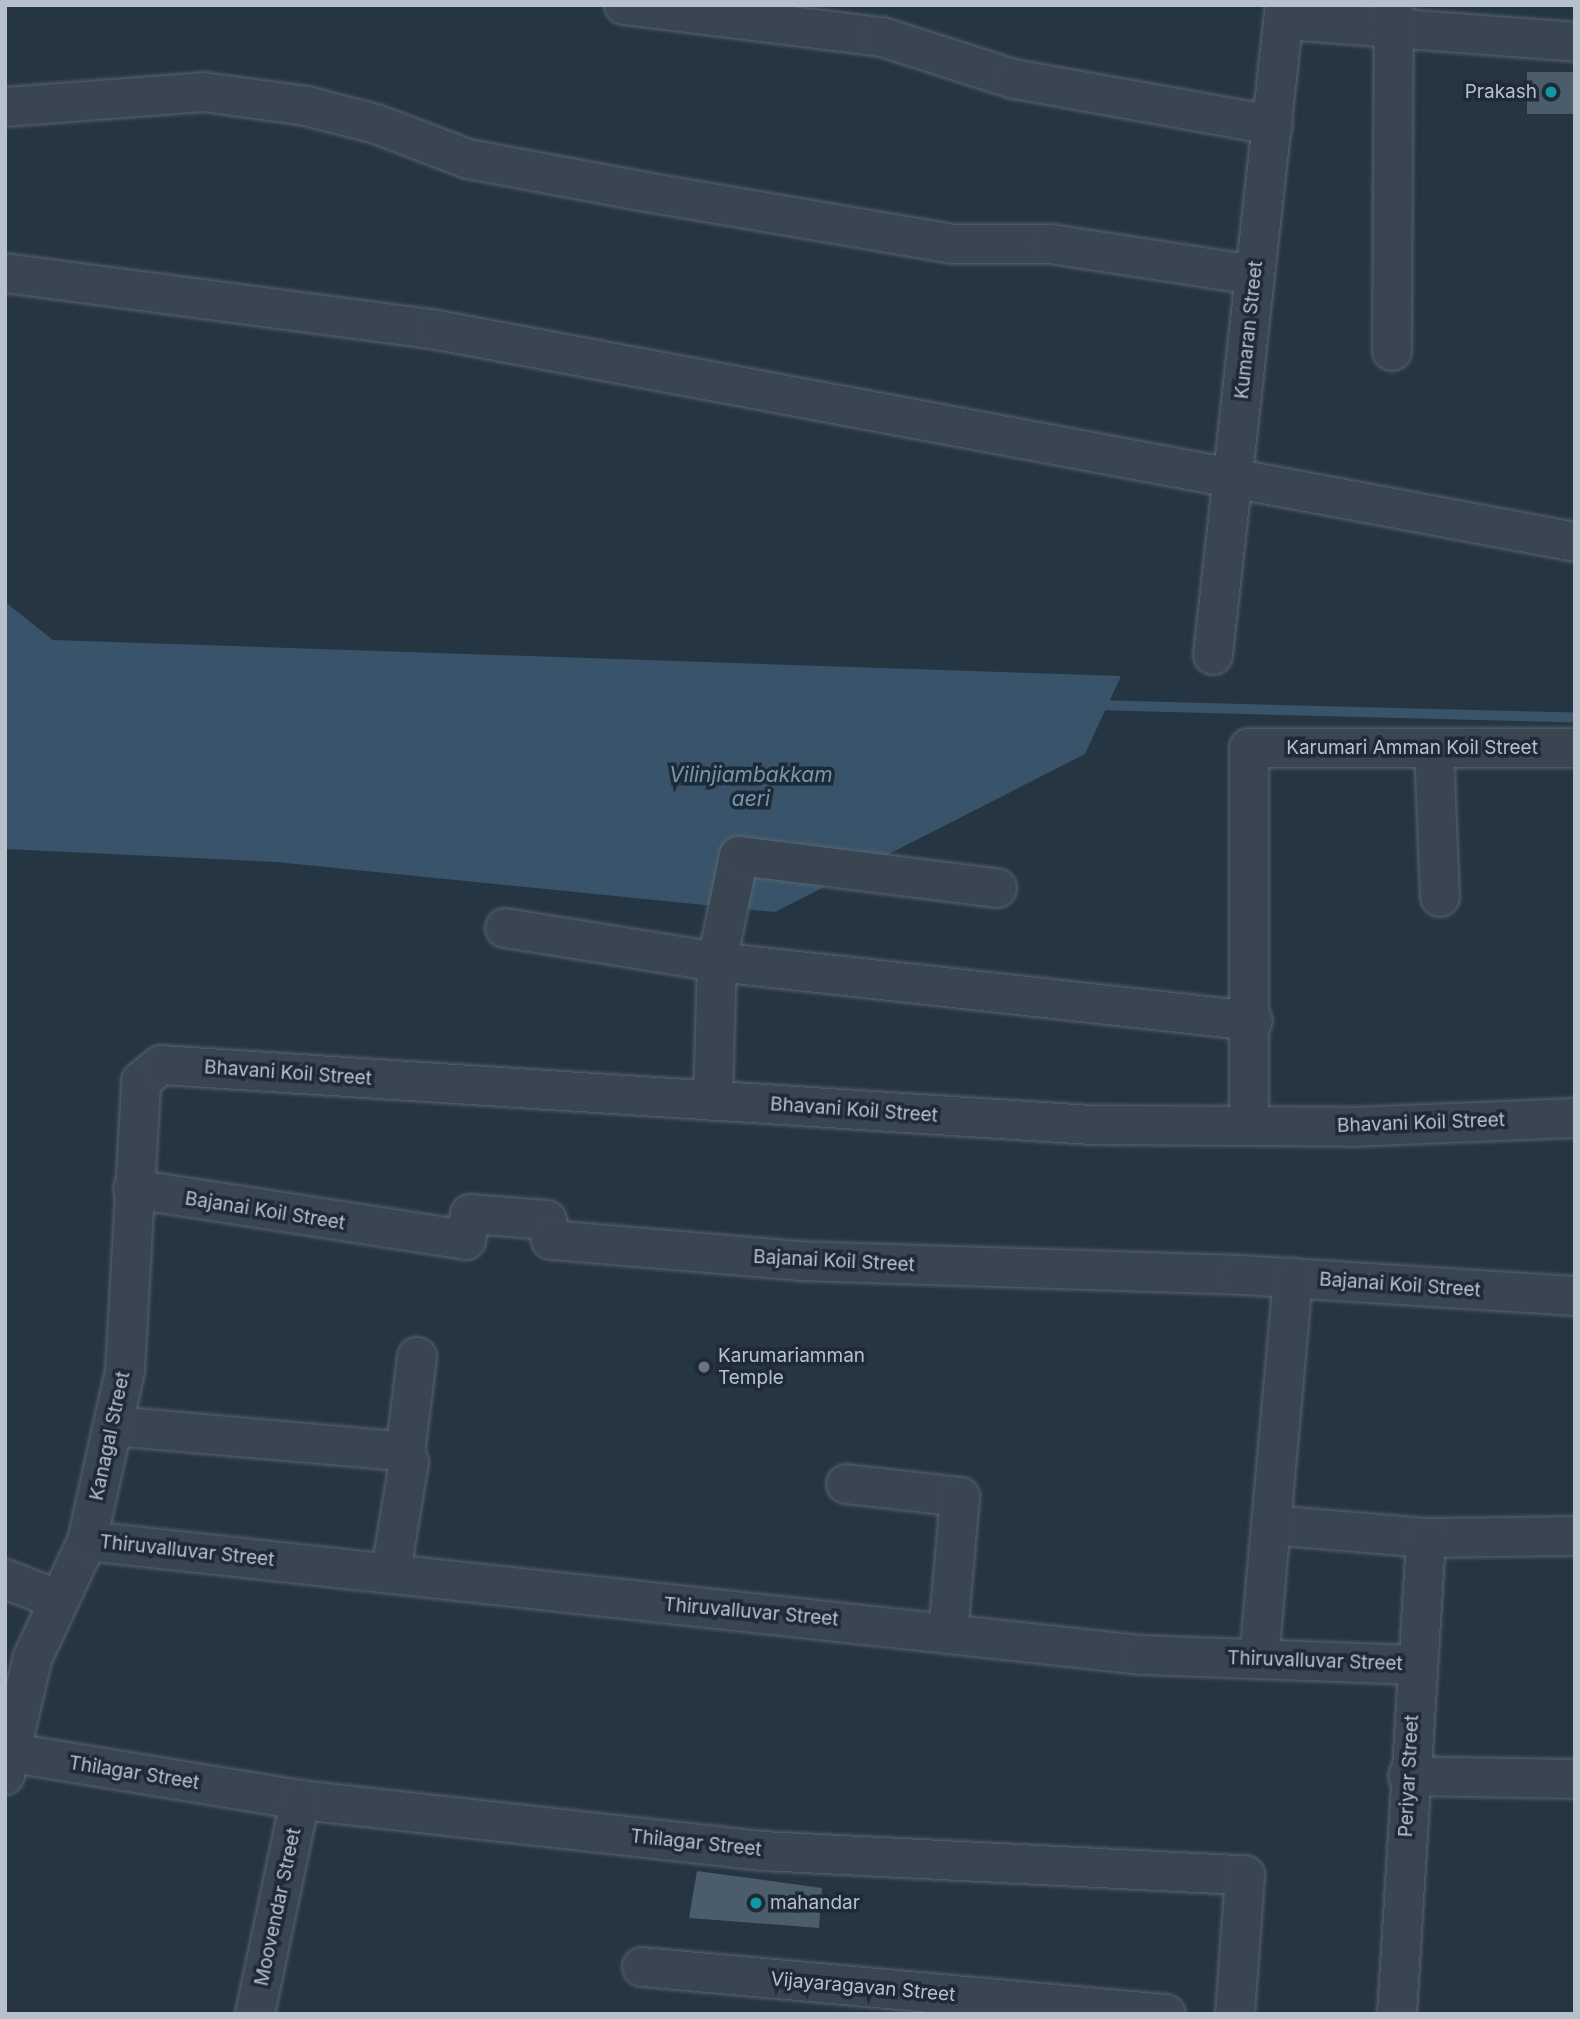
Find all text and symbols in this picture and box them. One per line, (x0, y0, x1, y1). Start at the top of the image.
place label: Prakash (1465, 81, 1537, 103)
marker: Prakash (1543, 84, 1559, 100)
street label: Kumaran Street (1230, 260, 1268, 400)
street label: Karumari Amman Koil Street (1286, 737, 1538, 759)
water label: Vilinjiambakkam aeri (669, 762, 833, 812)
street label: Bhavani Koil Street (203, 1056, 373, 1090)
street label: Bhavani Koil Street (769, 1093, 939, 1127)
street label: Bhavani Koil Street (1337, 1109, 1505, 1137)
street label: Bajanai Koil Street (183, 1187, 347, 1235)
street label: Bajanai Koil Street (753, 1245, 915, 1277)
street label: Bajanai Koil Street (1319, 1268, 1481, 1302)
place label: Karumariamman Temple (718, 1345, 865, 1389)
marker: Karumariamman Temple (696, 1359, 712, 1375)
street label: Kanagal Street (85, 1369, 135, 1503)
street label: Thiruvalluvar Street (99, 1530, 275, 1572)
street label: Thiruvalluvar Street (663, 1593, 839, 1631)
street label: Thiruvalluvar Street (1227, 1647, 1403, 1675)
street label: Periyar Street (1394, 1714, 1424, 1838)
street label: Thilagar Street (67, 1751, 201, 1795)
street label: Thilagar Street (629, 1825, 763, 1861)
street label: Moovendar Street (250, 1826, 306, 1988)
place label: mahandar (770, 1892, 860, 1914)
marker: mahandar (748, 1895, 764, 1911)
street label: Vijayaragavan Street (770, 1968, 956, 2006)

